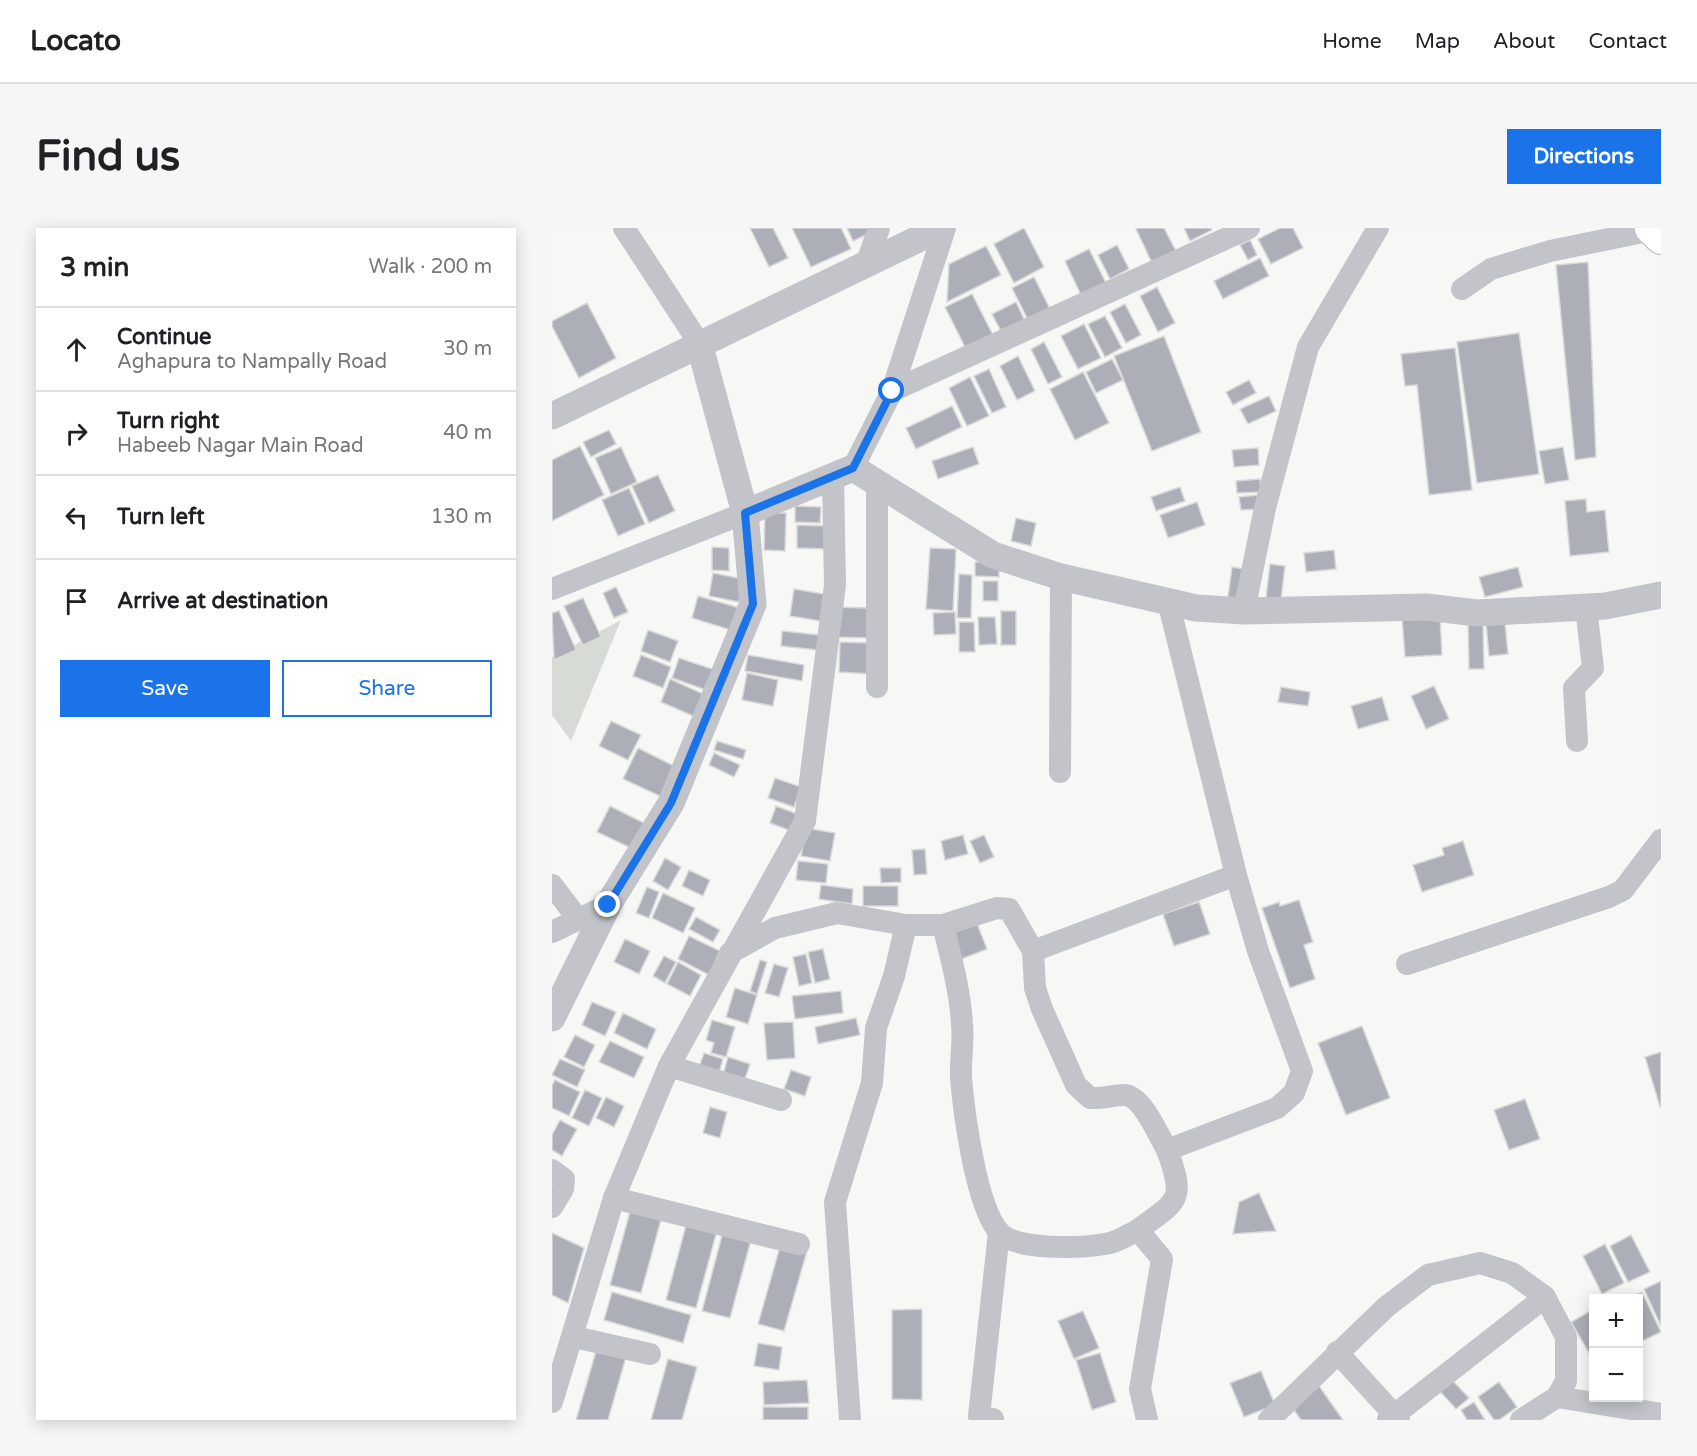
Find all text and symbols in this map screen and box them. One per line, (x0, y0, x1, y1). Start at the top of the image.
text: Locato (30, 24, 121, 58)
text: Home (1322, 29, 1382, 54)
text: Map (1415, 29, 1460, 54)
text: About (1493, 29, 1555, 54)
text: Contact (1588, 29, 1667, 54)
button: Directions (1507, 129, 1661, 184)
text: Find us (36, 131, 180, 182)
text: 3 min (60, 252, 129, 283)
text: Walk · 200 m (369, 255, 492, 279)
text: Continue (117, 324, 212, 350)
icon: ahead (60, 333, 93, 366)
text: 30 m (443, 337, 492, 361)
text: Aghapura to Nampally Road (117, 350, 387, 374)
route start (878, 377, 904, 403)
text: Turn right (117, 408, 219, 434)
icon: right (60, 417, 93, 450)
text: 40 m (443, 421, 492, 445)
text: Habeeb Nagar Main Road (117, 434, 364, 458)
icon: left (60, 501, 93, 534)
text: Turn left (117, 504, 205, 530)
text: 130 m (431, 505, 492, 529)
icon: arrive (60, 585, 93, 618)
text: Arrive at destination (117, 588, 328, 614)
button: Save (60, 660, 270, 717)
button: Share (282, 660, 492, 717)
route end (594, 891, 620, 917)
map controls (1589, 1294, 1643, 1402)
button: + (1589, 1294, 1643, 1348)
button: − (1589, 1348, 1643, 1402)

